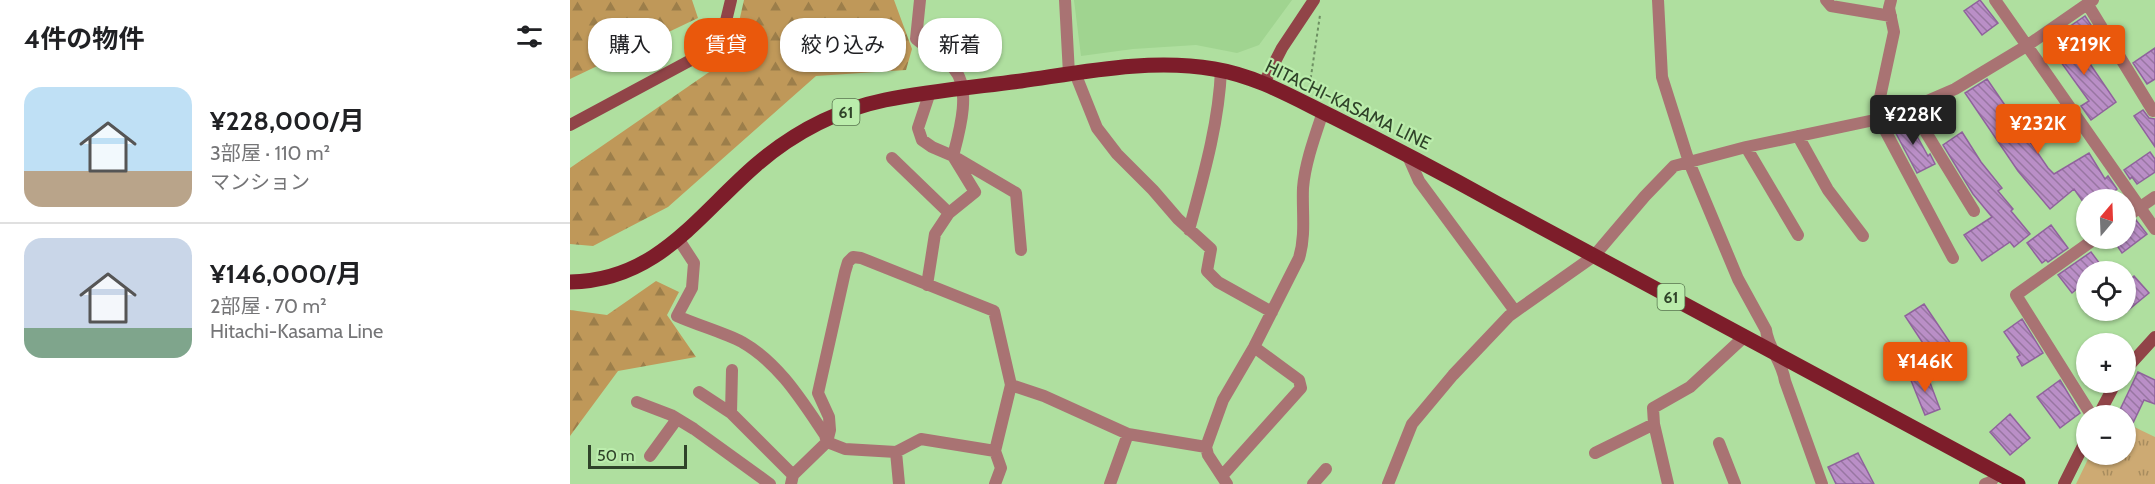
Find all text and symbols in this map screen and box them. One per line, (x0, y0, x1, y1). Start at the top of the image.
chip: 購入 (588, 18, 672, 72)
chip: 賃貸 (684, 18, 768, 72)
chip: 絞り込み (780, 18, 906, 72)
chip: 新着 (918, 18, 1002, 72)
icon: filters (513, 20, 546, 53)
text: 4件の物件 (24, 23, 144, 55)
pin: ¥219K (2042, 25, 2126, 76)
text: ¥219K (2057, 32, 2111, 56)
street label: HITACHI-KASAMA LINE (1262, 55, 1435, 155)
pin: ¥228K (1871, 95, 1955, 146)
road number: 61 (832, 99, 860, 125)
text: ¥228K (1884, 102, 1942, 126)
pin: ¥232K (1996, 104, 2080, 155)
text: ¥228,000/月 (210, 105, 365, 137)
icon: home (72, 111, 144, 183)
text: ¥232K (2010, 111, 2066, 135)
text: 3部屋 · 110 m² (210, 141, 330, 165)
text: マンション (210, 170, 310, 194)
north arrow (2076, 189, 2136, 249)
map controls (2076, 189, 2136, 465)
text: ¥146,000/月 (210, 258, 362, 290)
button: locate (2076, 261, 2136, 321)
icon: home (72, 262, 144, 334)
road number: 61 (1658, 284, 1684, 310)
text: 2部屋 · 70 m² (210, 294, 327, 318)
text: Hitachi-Kasama Line (210, 319, 383, 343)
button: + (2076, 333, 2136, 393)
pin: ¥146K (1883, 342, 1967, 393)
text: ¥146K (1897, 349, 1953, 373)
button: − (2076, 405, 2136, 465)
scale bar (588, 442, 687, 470)
text: 50 m (597, 446, 634, 465)

